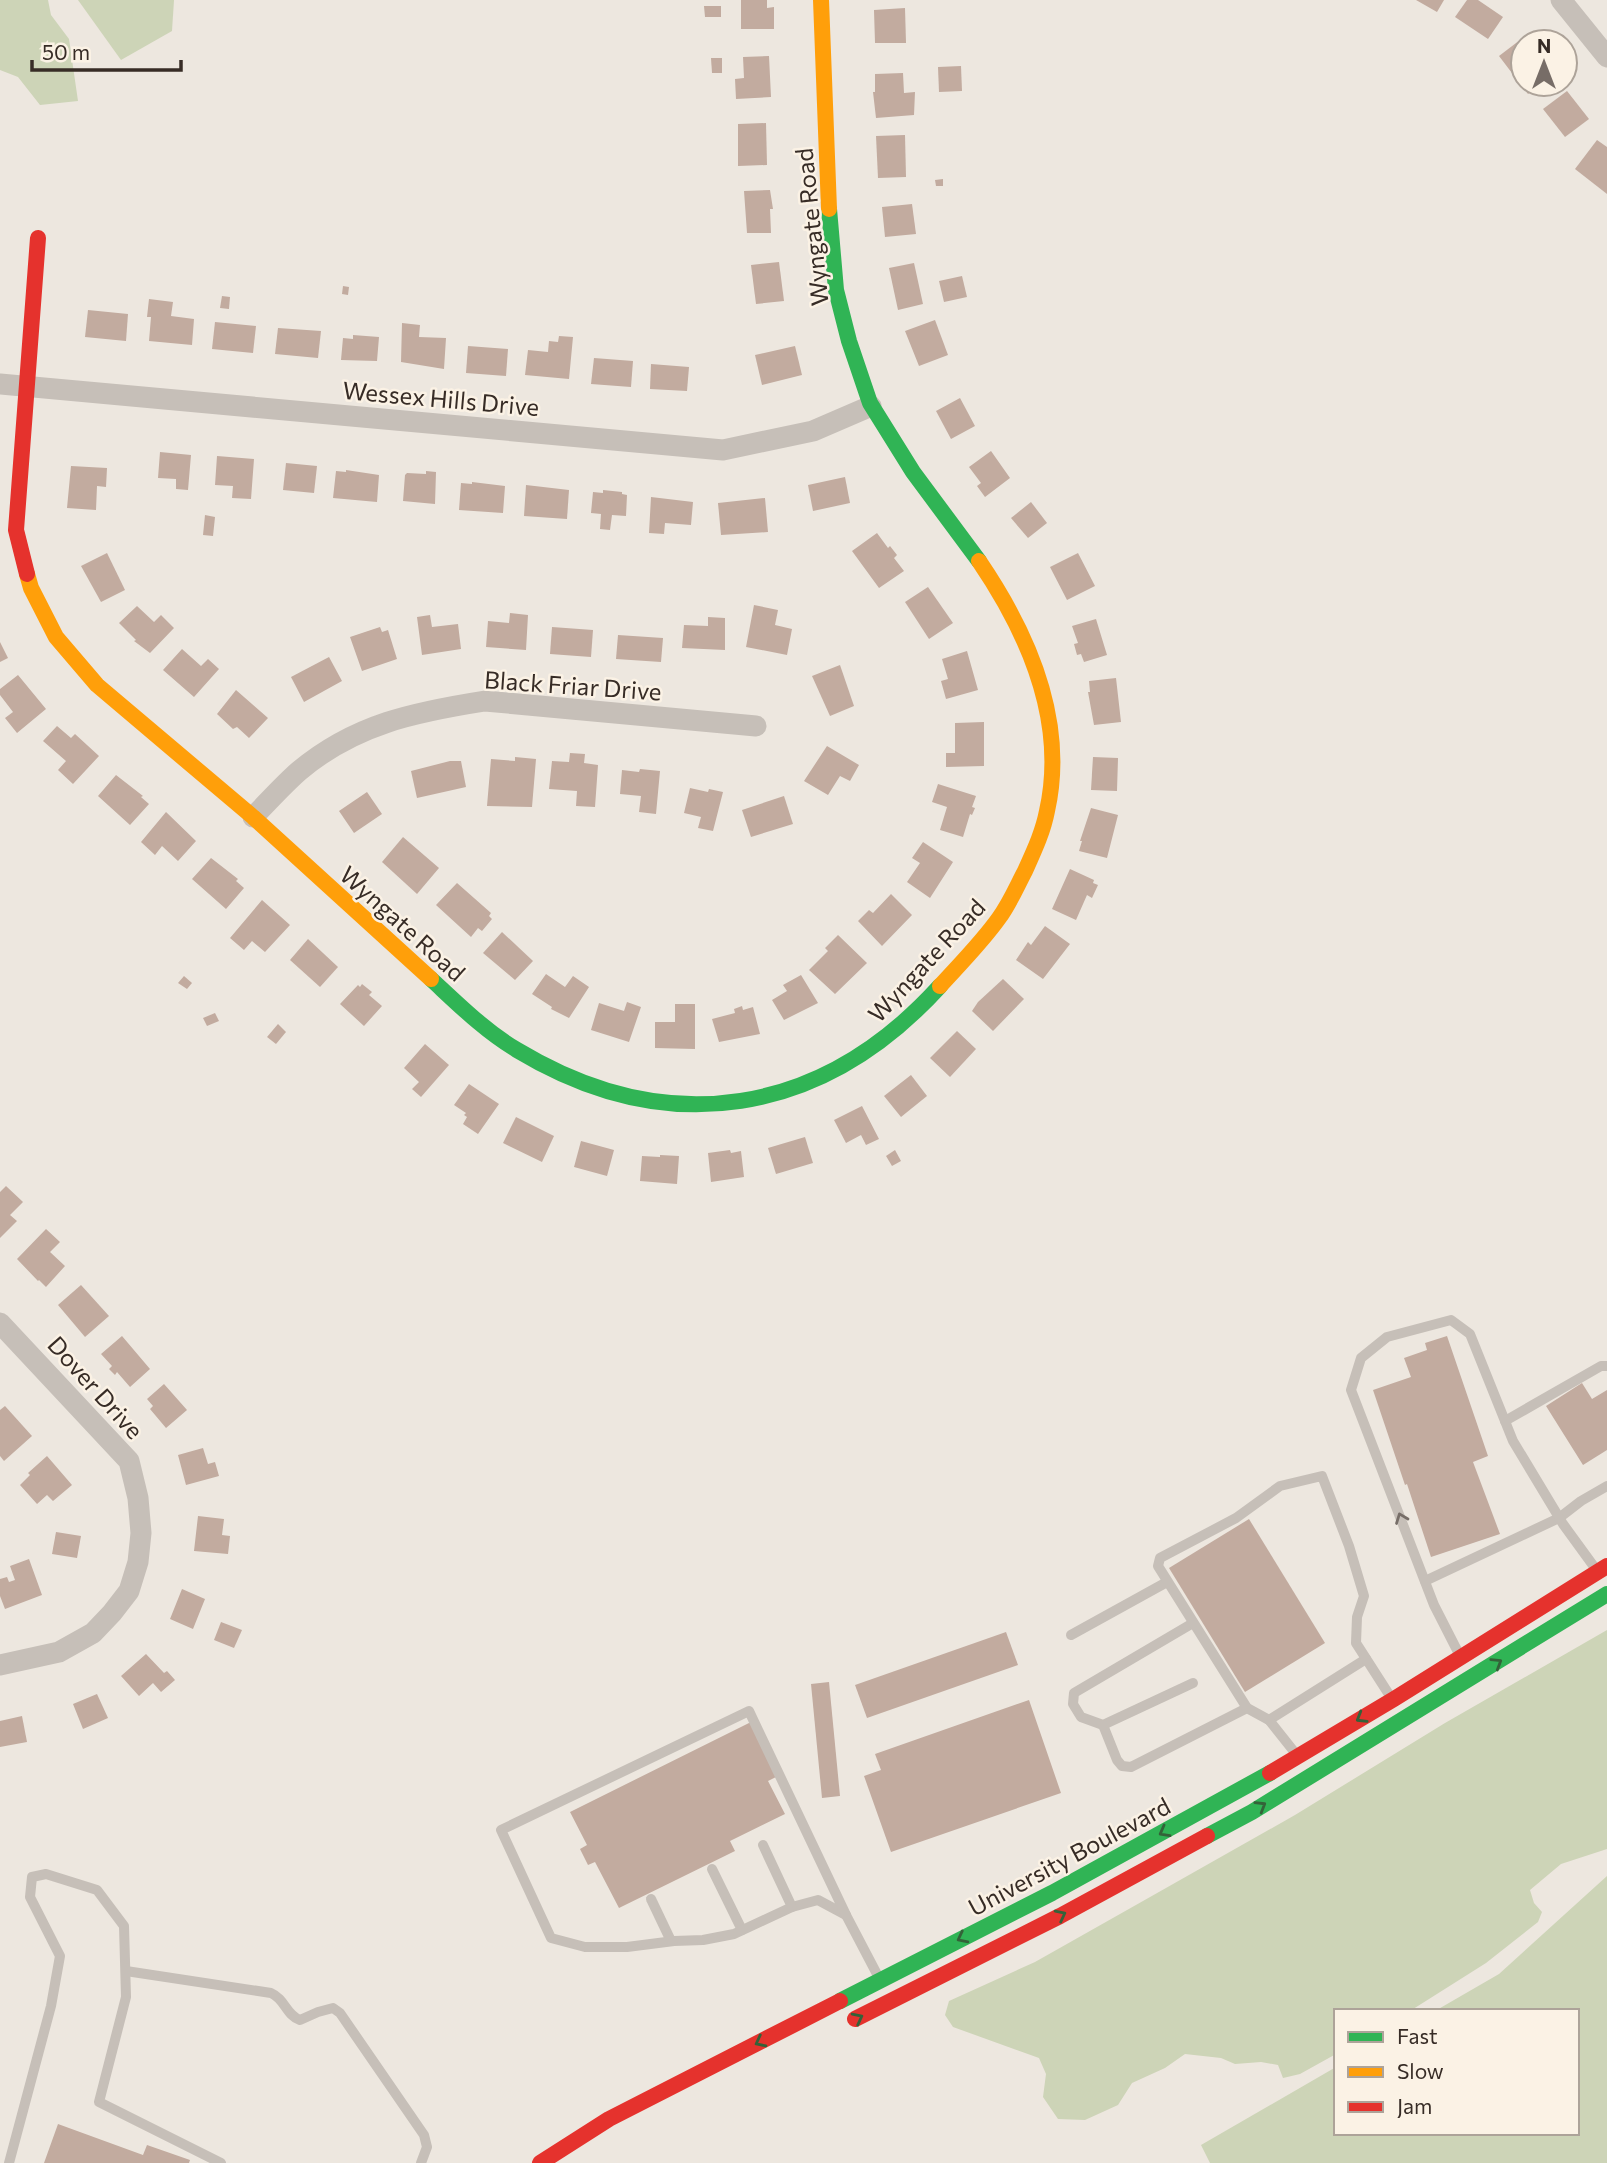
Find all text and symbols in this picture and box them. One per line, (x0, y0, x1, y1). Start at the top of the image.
scale bar (32, 28, 180, 72)
north arrow (1509, 28, 1579, 98)
text: N (1537, 34, 1551, 57)
text: 50 m (42, 39, 90, 64)
street label: Wyngate Road (788, 147, 834, 307)
street label: Wessex Hills Drive (342, 375, 540, 421)
street label: Black Friar Drive (483, 664, 663, 706)
street label: Wyngate Road (335, 859, 471, 987)
street label: Wyngate Road (861, 892, 991, 1028)
street label: Dover Drive (42, 1330, 150, 1444)
one-way arrow (1395, 1512, 1409, 1524)
one-way arrow (1489, 1658, 1502, 1671)
one-way arrow (1355, 1710, 1368, 1723)
street label: University Boulevard (963, 1791, 1175, 1921)
one-way arrow (1253, 1802, 1266, 1815)
one-way arrow (1159, 1824, 1171, 1837)
one-way arrow (1054, 1910, 1066, 1923)
one-way arrow (957, 1929, 969, 1943)
legend (1334, 2009, 1579, 2135)
one-way arrow (851, 2012, 863, 2026)
text: Fast (1397, 2023, 1438, 2048)
one-way arrow (755, 2034, 767, 2047)
text: Slow (1397, 2058, 1444, 2083)
text: Jam (1397, 2093, 1432, 2118)

